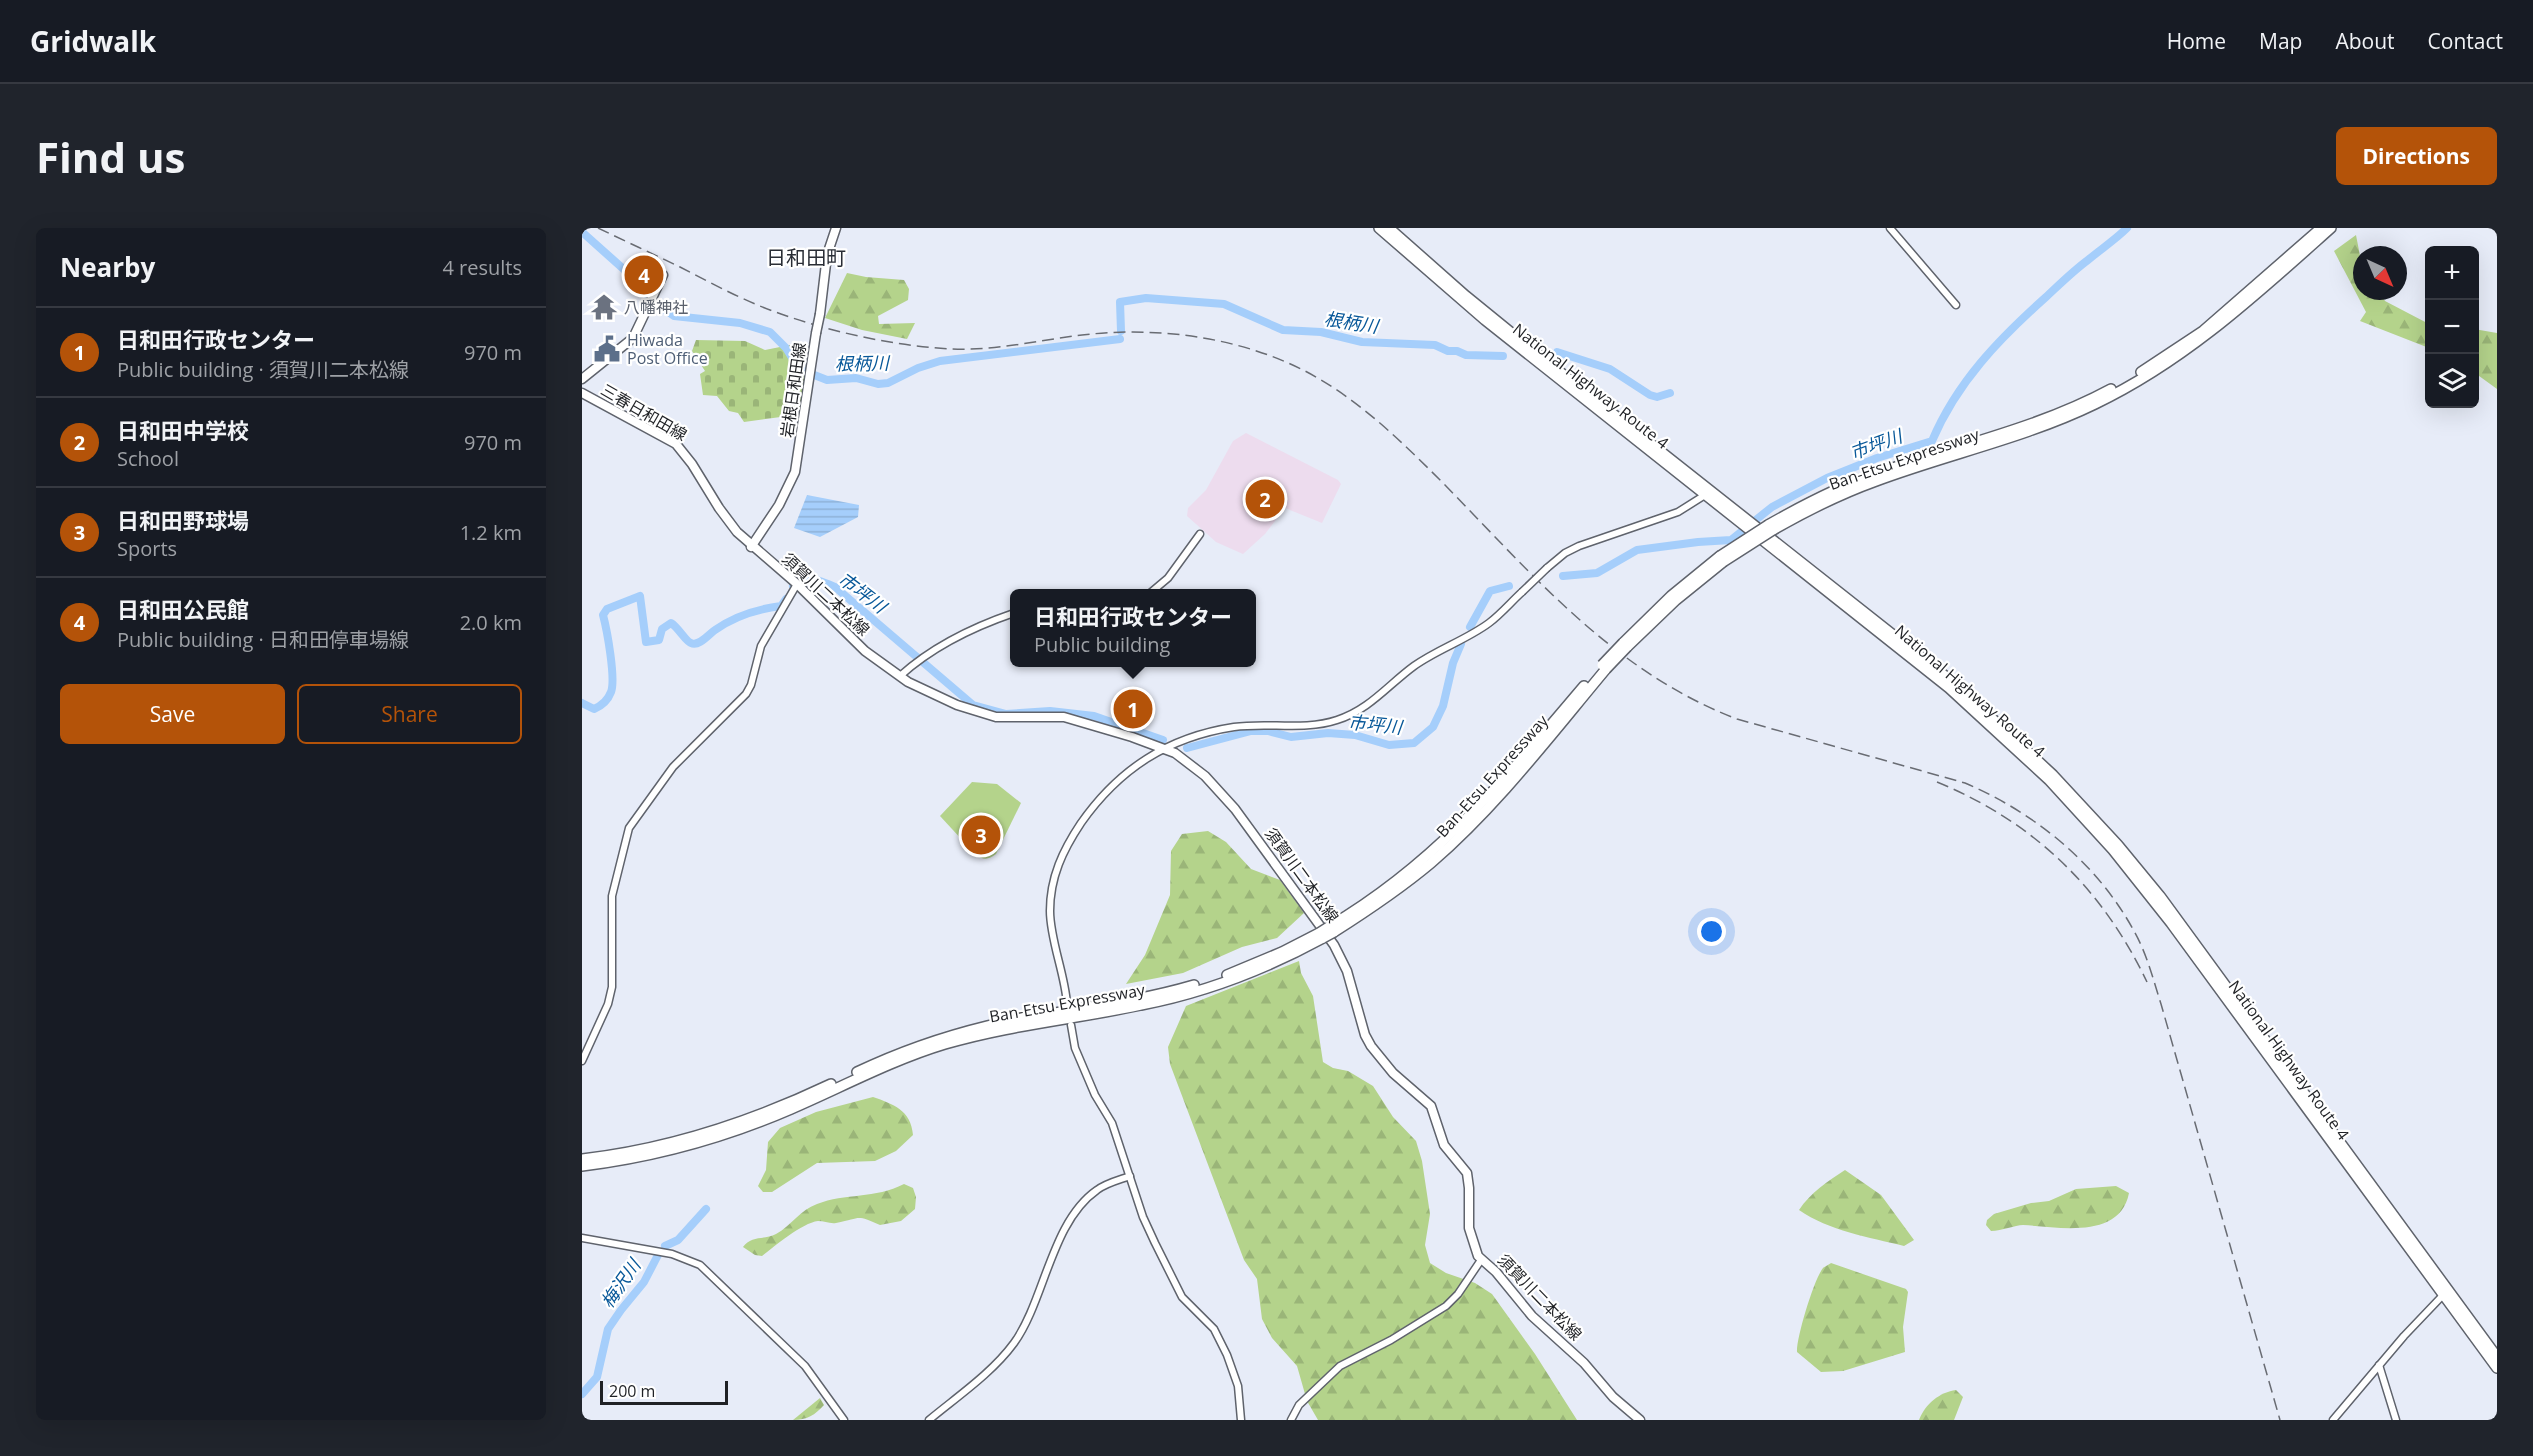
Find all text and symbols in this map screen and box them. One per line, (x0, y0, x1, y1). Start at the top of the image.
text: Gridwalk (30, 22, 156, 60)
text: Home (2167, 27, 2226, 55)
text: Map (2259, 27, 2302, 55)
text: About (2335, 27, 2395, 55)
text: Contact (2428, 27, 2503, 55)
button: Directions (2336, 127, 2497, 185)
text: Find us (36, 128, 185, 185)
district label: 日和田町 (766, 244, 846, 271)
north arrow (2353, 246, 2407, 300)
map controls (2425, 246, 2479, 408)
button: + (2425, 246, 2479, 300)
text: Nearby (60, 249, 155, 285)
pin: 4 (624, 252, 664, 298)
text: 4 results (442, 254, 522, 281)
temple icon: 八幡神社 (589, 292, 619, 322)
place label: 八幡神社 (624, 296, 688, 318)
button: − (2425, 300, 2479, 354)
water label: 根柄川 (1323, 306, 1382, 338)
street label: National Highway Route 4 (1508, 318, 1674, 454)
text: 日和田行政センター (117, 324, 315, 354)
place label: Hiwada Post Office (627, 329, 708, 369)
public building icon: Hiwada Post Office (592, 334, 622, 364)
text: 1 (74, 339, 85, 366)
text: 970 m (464, 339, 522, 366)
street label: 岩根日和田線 (775, 341, 811, 439)
water label: 根柄川 (835, 350, 891, 375)
button: layers (2425, 354, 2479, 408)
text: Public building · 須賀川二本松線 (117, 356, 409, 383)
street label: 三春日和田線 (597, 378, 691, 446)
text: 日和田中学校 (117, 415, 249, 445)
street label: Ban-Etsu Expressway (1826, 423, 1983, 495)
water label: 市坪川 (1846, 423, 1907, 465)
text: 2 (74, 429, 85, 456)
text: 970 m (464, 429, 522, 456)
text: School (117, 445, 179, 472)
pin: 2 (1246, 476, 1284, 522)
text: 日和田野球場 (117, 505, 249, 535)
text: 3 (74, 519, 85, 546)
text: 1.2 km (460, 519, 522, 546)
text: Sports (117, 535, 177, 562)
street label: 須賀川二本松線 (778, 548, 874, 640)
water label: 市坪川 (834, 566, 893, 619)
popup (1010, 589, 1256, 667)
text: 日和田公民館 (117, 594, 249, 624)
text: 日和田行政センター (1034, 601, 1232, 631)
text: 4 (74, 609, 85, 636)
text: 2.0 km (460, 609, 522, 636)
street label: National Highway Route 4 (1890, 620, 2050, 762)
text: Public building · 日和田停車場線 (117, 626, 409, 653)
text: Public building (1034, 631, 1170, 658)
button: Save (60, 684, 285, 744)
button: Share (297, 684, 522, 744)
pin: 1 (1114, 686, 1152, 732)
water label: 市坪川 (1347, 709, 1405, 739)
street label: Ban-Etsu Expressway (1431, 709, 1554, 842)
pin: 3 (962, 812, 1000, 858)
street label: 須賀川二本松線 (1260, 823, 1344, 927)
your location (1697, 917, 1726, 946)
street label: National Highway Route 4 (2224, 976, 2354, 1144)
street label: Ban-Etsu Expressway (988, 978, 1147, 1028)
street label: 須賀川二本松線 (1493, 1249, 1587, 1345)
water label: 梅沢川 (595, 1253, 647, 1312)
scale bar (600, 1378, 728, 1406)
text: 200 m (609, 1380, 655, 1402)

